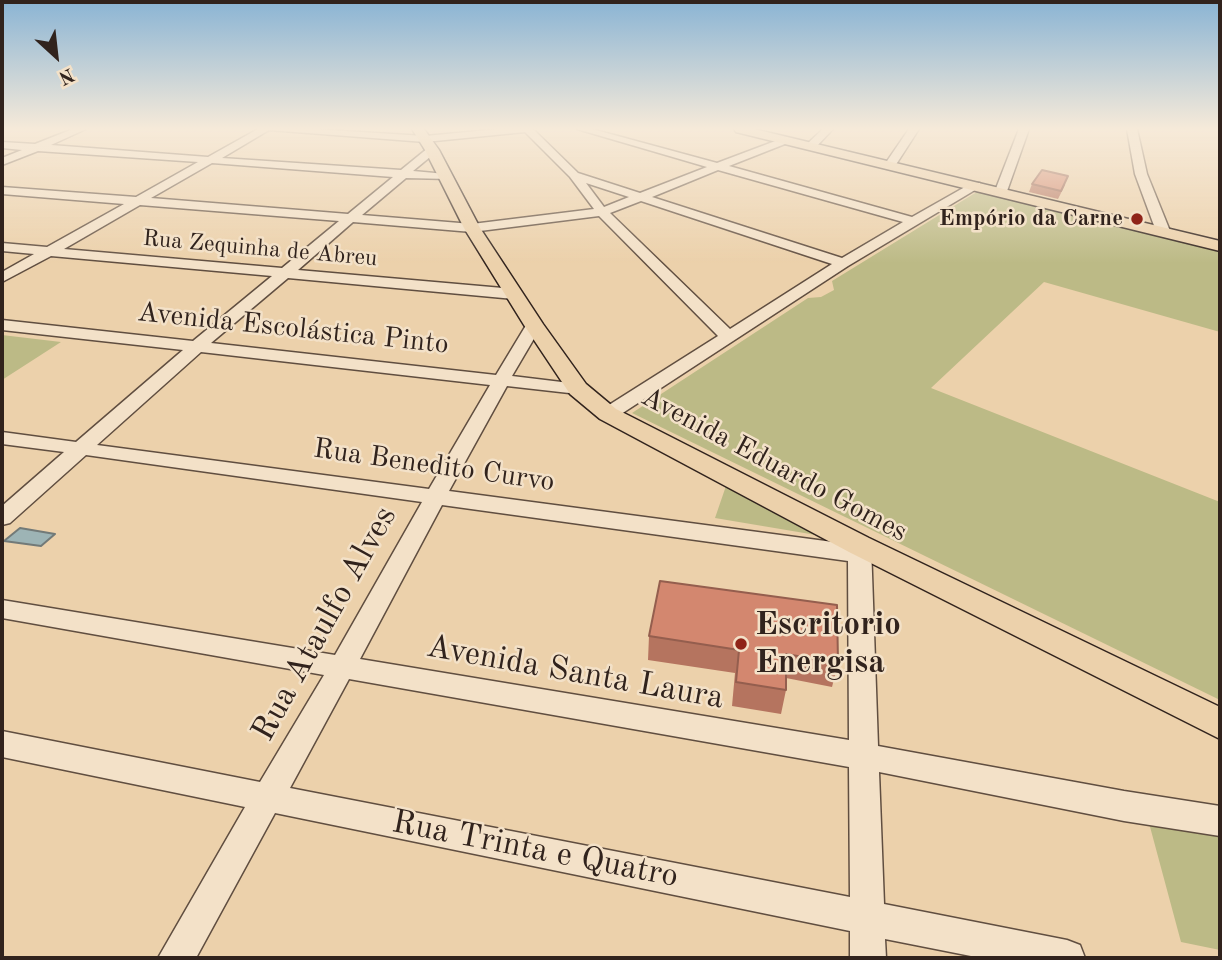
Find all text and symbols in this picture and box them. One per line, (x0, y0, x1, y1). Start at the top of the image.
north arrow (21, 21, 91, 91)
text: N (55, 63, 77, 87)
place label: Empório da Carne (939, 205, 1123, 233)
marker: Empório da Carne (1129, 211, 1145, 227)
street label: Rua Zequinha de Abreu (141, 225, 379, 273)
street label: Avenida Escolástica Pinto (136, 296, 450, 362)
street label: Avenida Eduardo Gomes (635, 380, 913, 550)
street label: Rua Benedito Curvo (311, 432, 557, 500)
street label: Rua Ataulfo Alves (244, 500, 406, 748)
place label: Escritorio Energisa (755, 605, 901, 683)
street label: Avenida Santa Laura (423, 627, 727, 719)
marker: Escritorio Energisa (733, 636, 749, 652)
street label: Rua Trinta e Quatro (389, 803, 681, 897)

